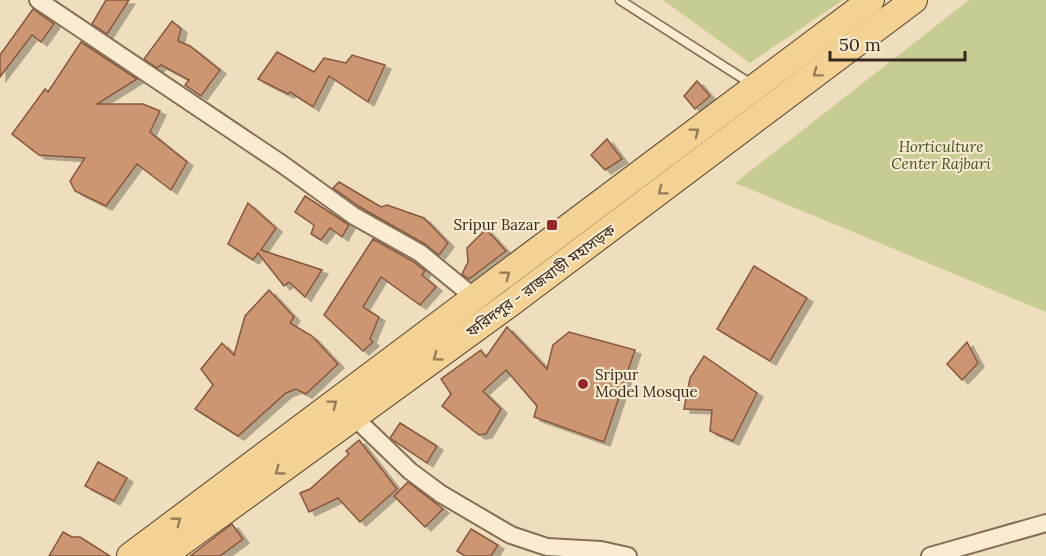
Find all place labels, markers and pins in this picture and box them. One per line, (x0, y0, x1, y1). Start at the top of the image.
place label: Sripur Bazar (454, 215, 540, 234)
marker: Sripur Bazar (545, 218, 559, 232)
place label: Sripur Model Mosque (595, 365, 698, 401)
marker: Sripur Model Mosque (576, 377, 590, 391)

